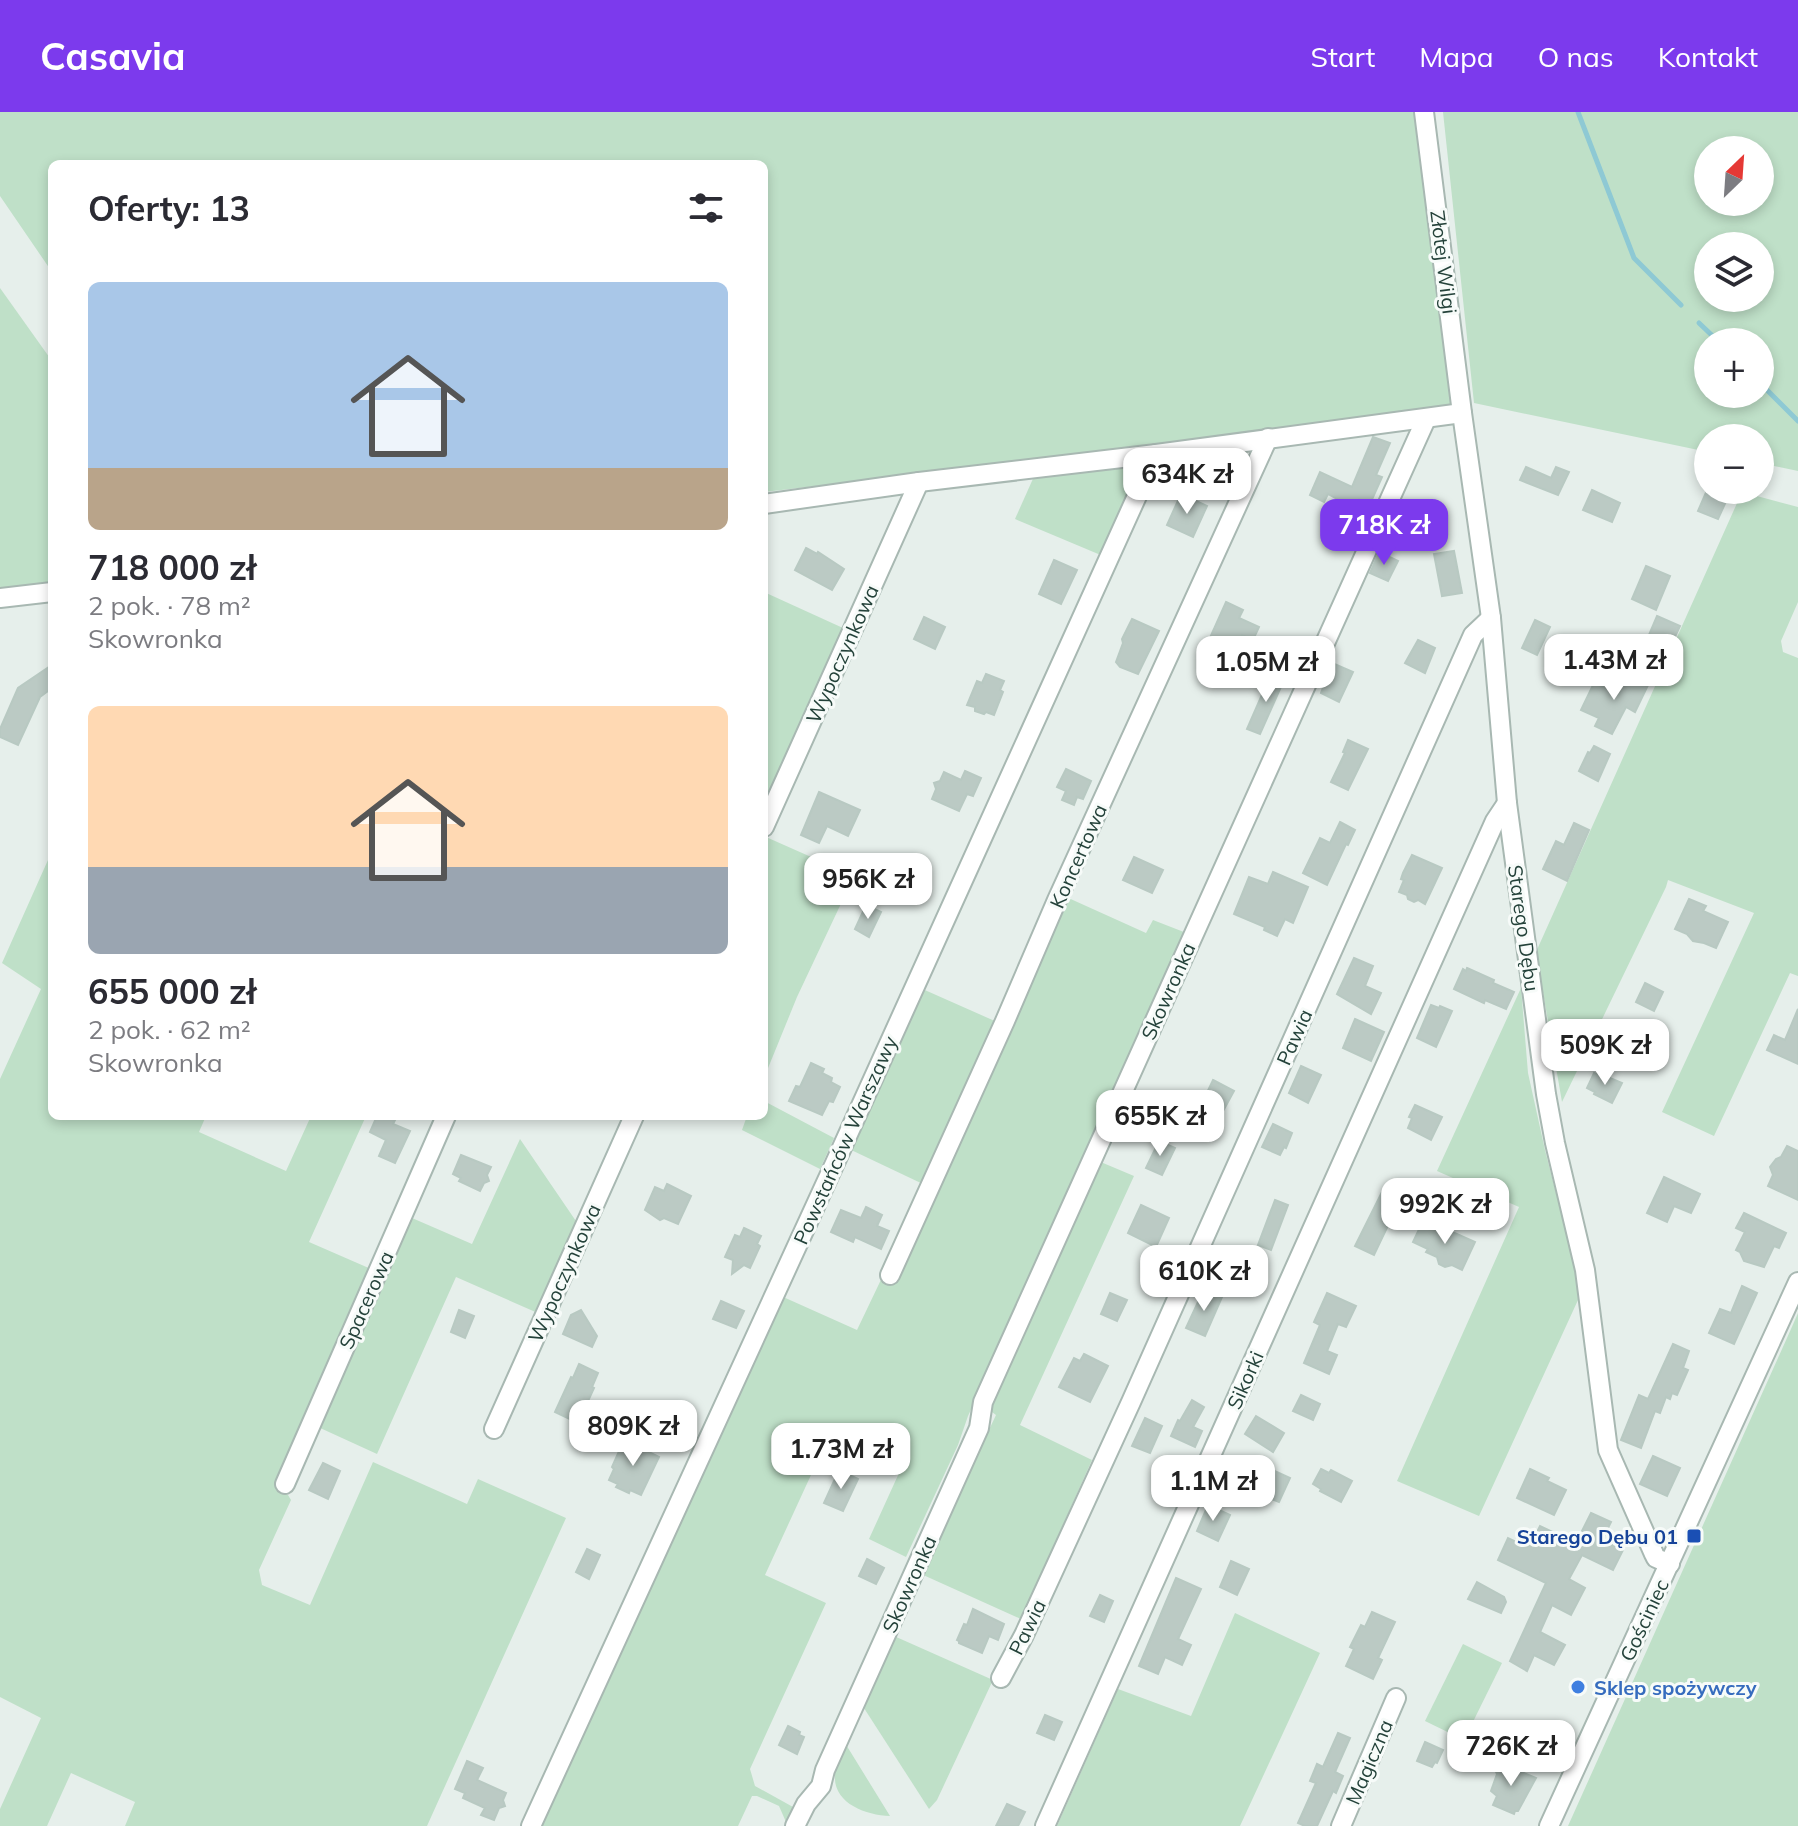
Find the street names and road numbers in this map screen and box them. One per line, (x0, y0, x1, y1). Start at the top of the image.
street label: Złotej Wilgi (1425, 209, 1463, 315)
street label: Wypoczynkowa (800, 581, 884, 727)
street label: Koncertowa (1044, 800, 1112, 912)
street label: Starego Dębu (1503, 863, 1545, 993)
street label: Skowronka (1136, 939, 1200, 1043)
street label: Pawia (1271, 1005, 1317, 1069)
street label: Powstańców Warszawy (788, 1032, 902, 1248)
street label: Wypoczynkowa (522, 1200, 606, 1346)
street label: Spacerowa (333, 1247, 399, 1353)
street label: Sikorki (1221, 1347, 1269, 1413)
street label: Skowronka (877, 1532, 941, 1636)
street label: Gościniec (1614, 1575, 1674, 1665)
street label: Pawia (1003, 1595, 1051, 1659)
street label: Magiczna (1340, 1716, 1398, 1808)

